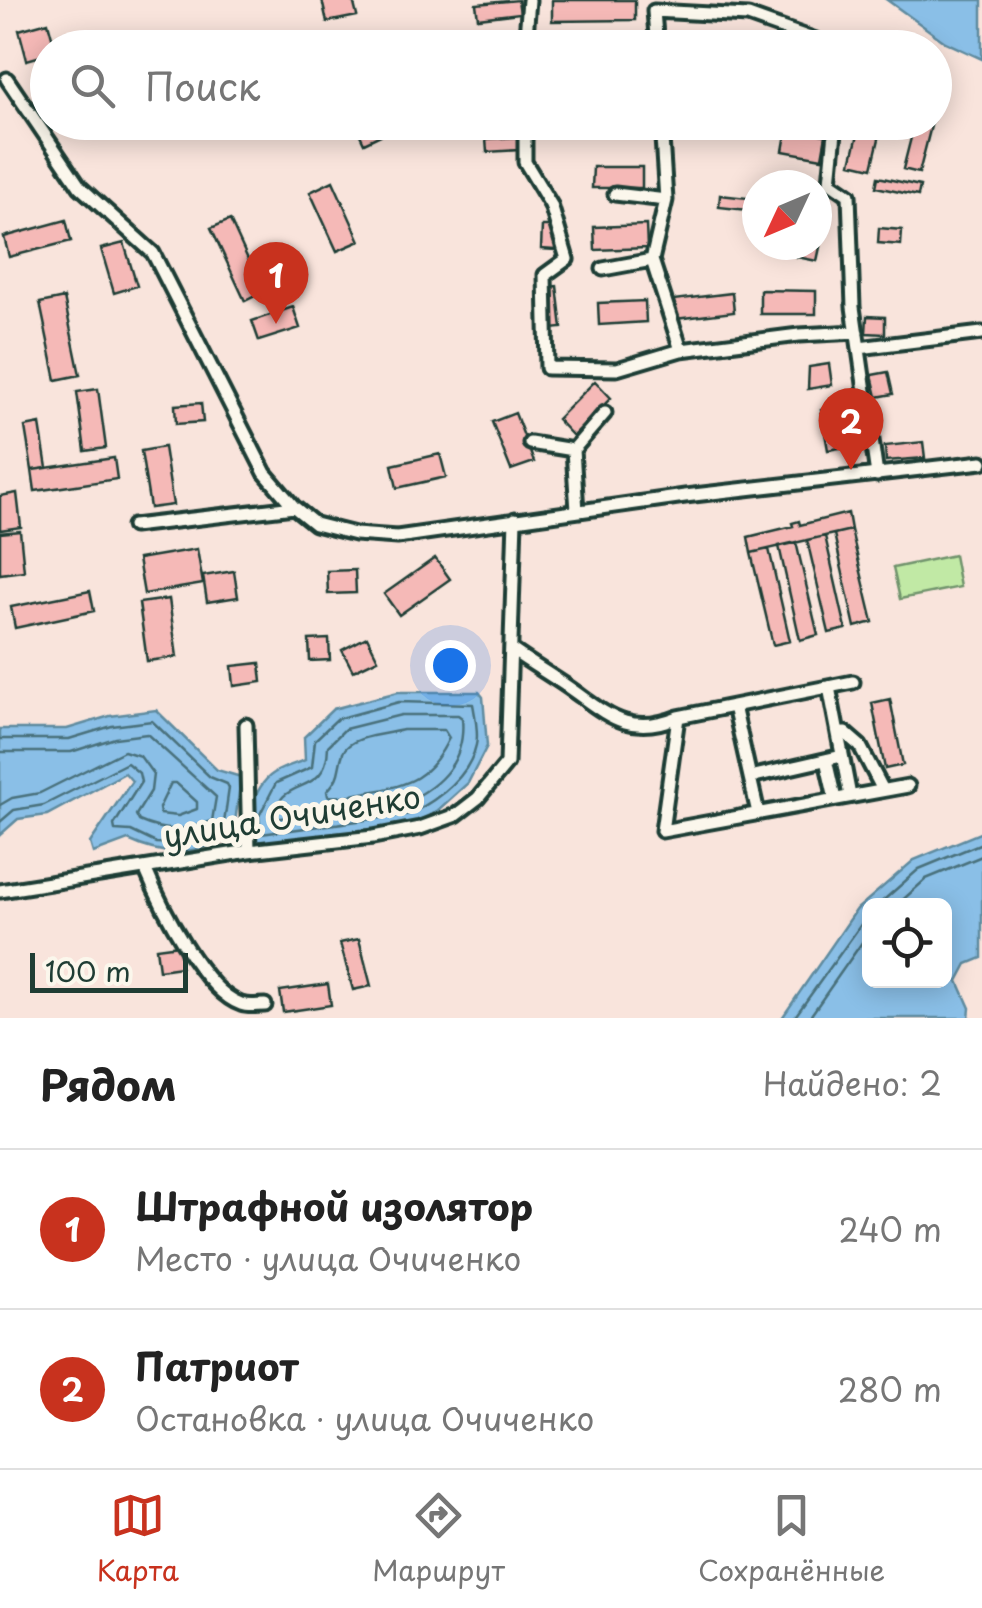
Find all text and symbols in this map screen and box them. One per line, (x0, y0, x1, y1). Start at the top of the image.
search box (30, 30, 952, 140)
text: Поиск (145, 57, 260, 114)
icon: search (65, 58, 120, 113)
north arrow (742, 170, 832, 260)
pin: 1 (244, 242, 308, 324)
pin: 2 (818, 388, 884, 470)
your location (425, 640, 476, 691)
street label: улица Очиченко (160, 771, 424, 859)
map controls (862, 898, 952, 988)
button: locate (862, 898, 952, 988)
scale bar (30, 948, 188, 993)
text: 100 m (45, 949, 131, 992)
text: Рядом (40, 1052, 177, 1115)
text: Найдено: 2 (763, 1059, 942, 1107)
text: Штрафной изолятор (135, 1177, 533, 1234)
text: 1 (65, 1205, 80, 1253)
text: 240 m (839, 1205, 942, 1253)
text: Место · улица Очиченко (135, 1234, 521, 1282)
text: Патриот (135, 1337, 299, 1394)
text: 2 (61, 1365, 84, 1413)
text: 280 m (838, 1365, 942, 1413)
text: Остановка · улица Очиченко (135, 1394, 594, 1442)
tab: Карта (97, 1488, 179, 1591)
tab: Маршрут (372, 1488, 505, 1591)
tab: Сохранённые (698, 1488, 885, 1591)

